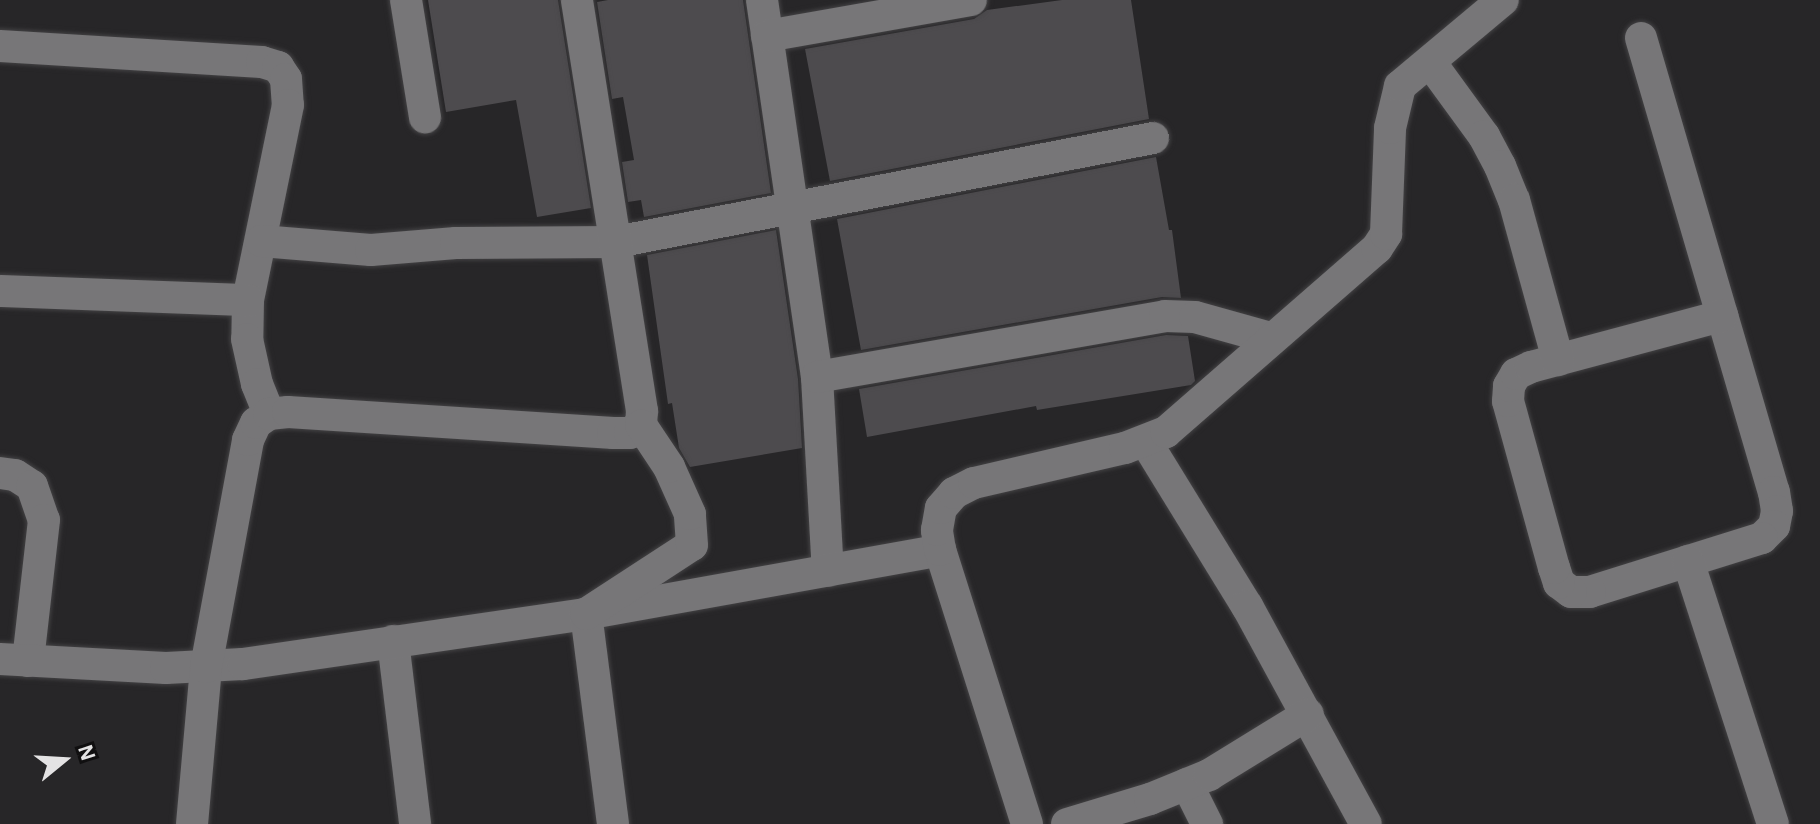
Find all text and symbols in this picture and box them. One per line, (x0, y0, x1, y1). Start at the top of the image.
north arrow (24, 720, 104, 800)
text: N (74, 742, 100, 763)

